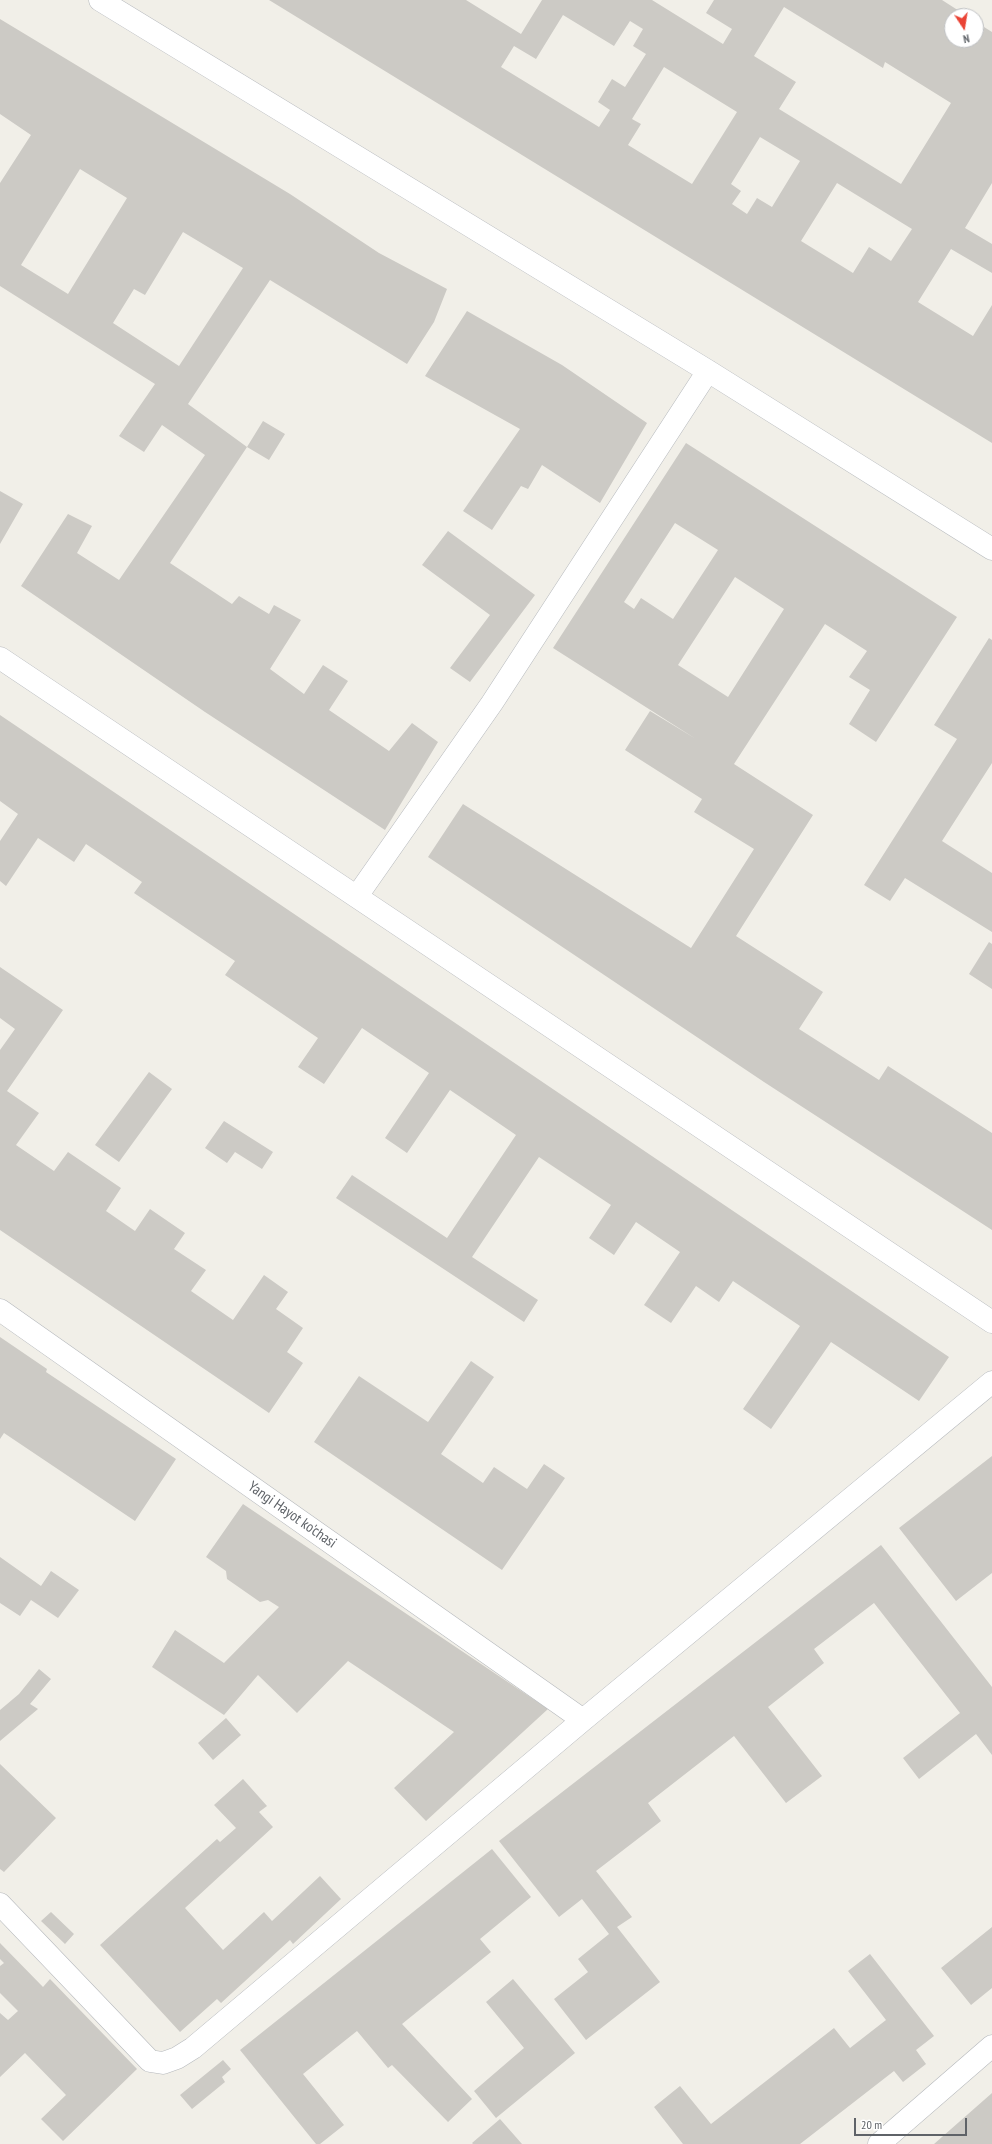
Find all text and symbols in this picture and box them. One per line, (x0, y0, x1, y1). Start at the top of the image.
north arrow (944, 8, 984, 48)
text: N (962, 31, 971, 46)
street label: Yangi Hayot ko'chasi (244, 1478, 340, 1552)
scale bar (856, 2110, 969, 2136)
text: 20 m (861, 2117, 882, 2132)

